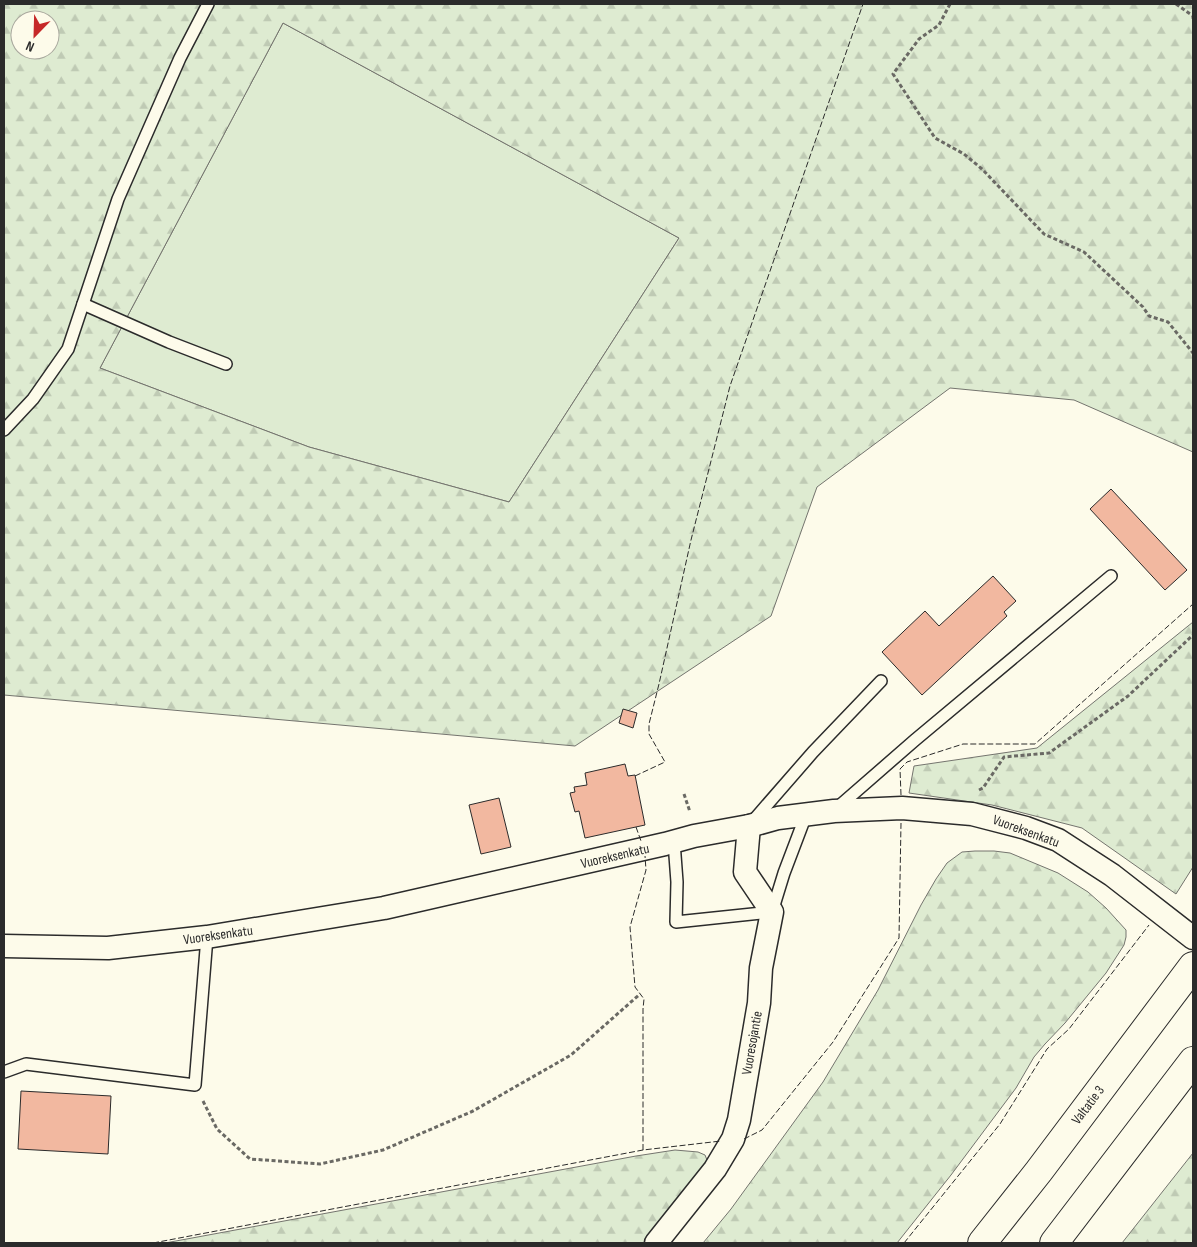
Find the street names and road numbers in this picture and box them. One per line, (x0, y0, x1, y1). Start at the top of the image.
street label: Vuoreksenkatu (990, 811, 1062, 851)
street label: Vuoreksenkatu (579, 840, 651, 872)
street label: Vuoreksenkatu (182, 922, 254, 948)
street label: Vuoresojantie (738, 1010, 766, 1076)
street label: Valtatie 3 (1068, 1082, 1108, 1128)

